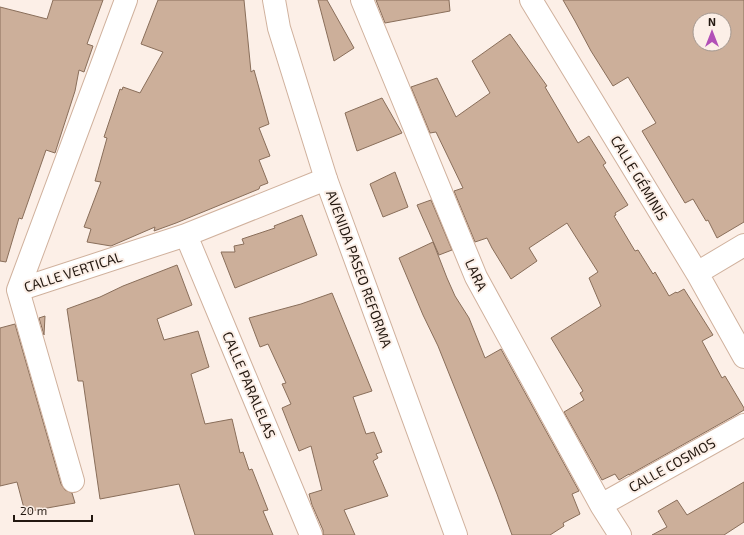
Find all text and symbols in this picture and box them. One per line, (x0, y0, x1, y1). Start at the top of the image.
north arrow (692, 12, 732, 52)
text: N (708, 15, 716, 28)
street label: CALLE GÉMINIS (607, 132, 672, 223)
street label: AVENIDA PASEO REFORMA (323, 188, 396, 350)
street label: CALLE VERTICAL (22, 248, 124, 295)
street label: LARA (462, 256, 491, 294)
street label: CALLE PARALELAS (219, 329, 280, 441)
street label: CALLE COSMOS (625, 434, 718, 495)
scale bar (14, 497, 92, 523)
text: 20 m (20, 503, 47, 517)

